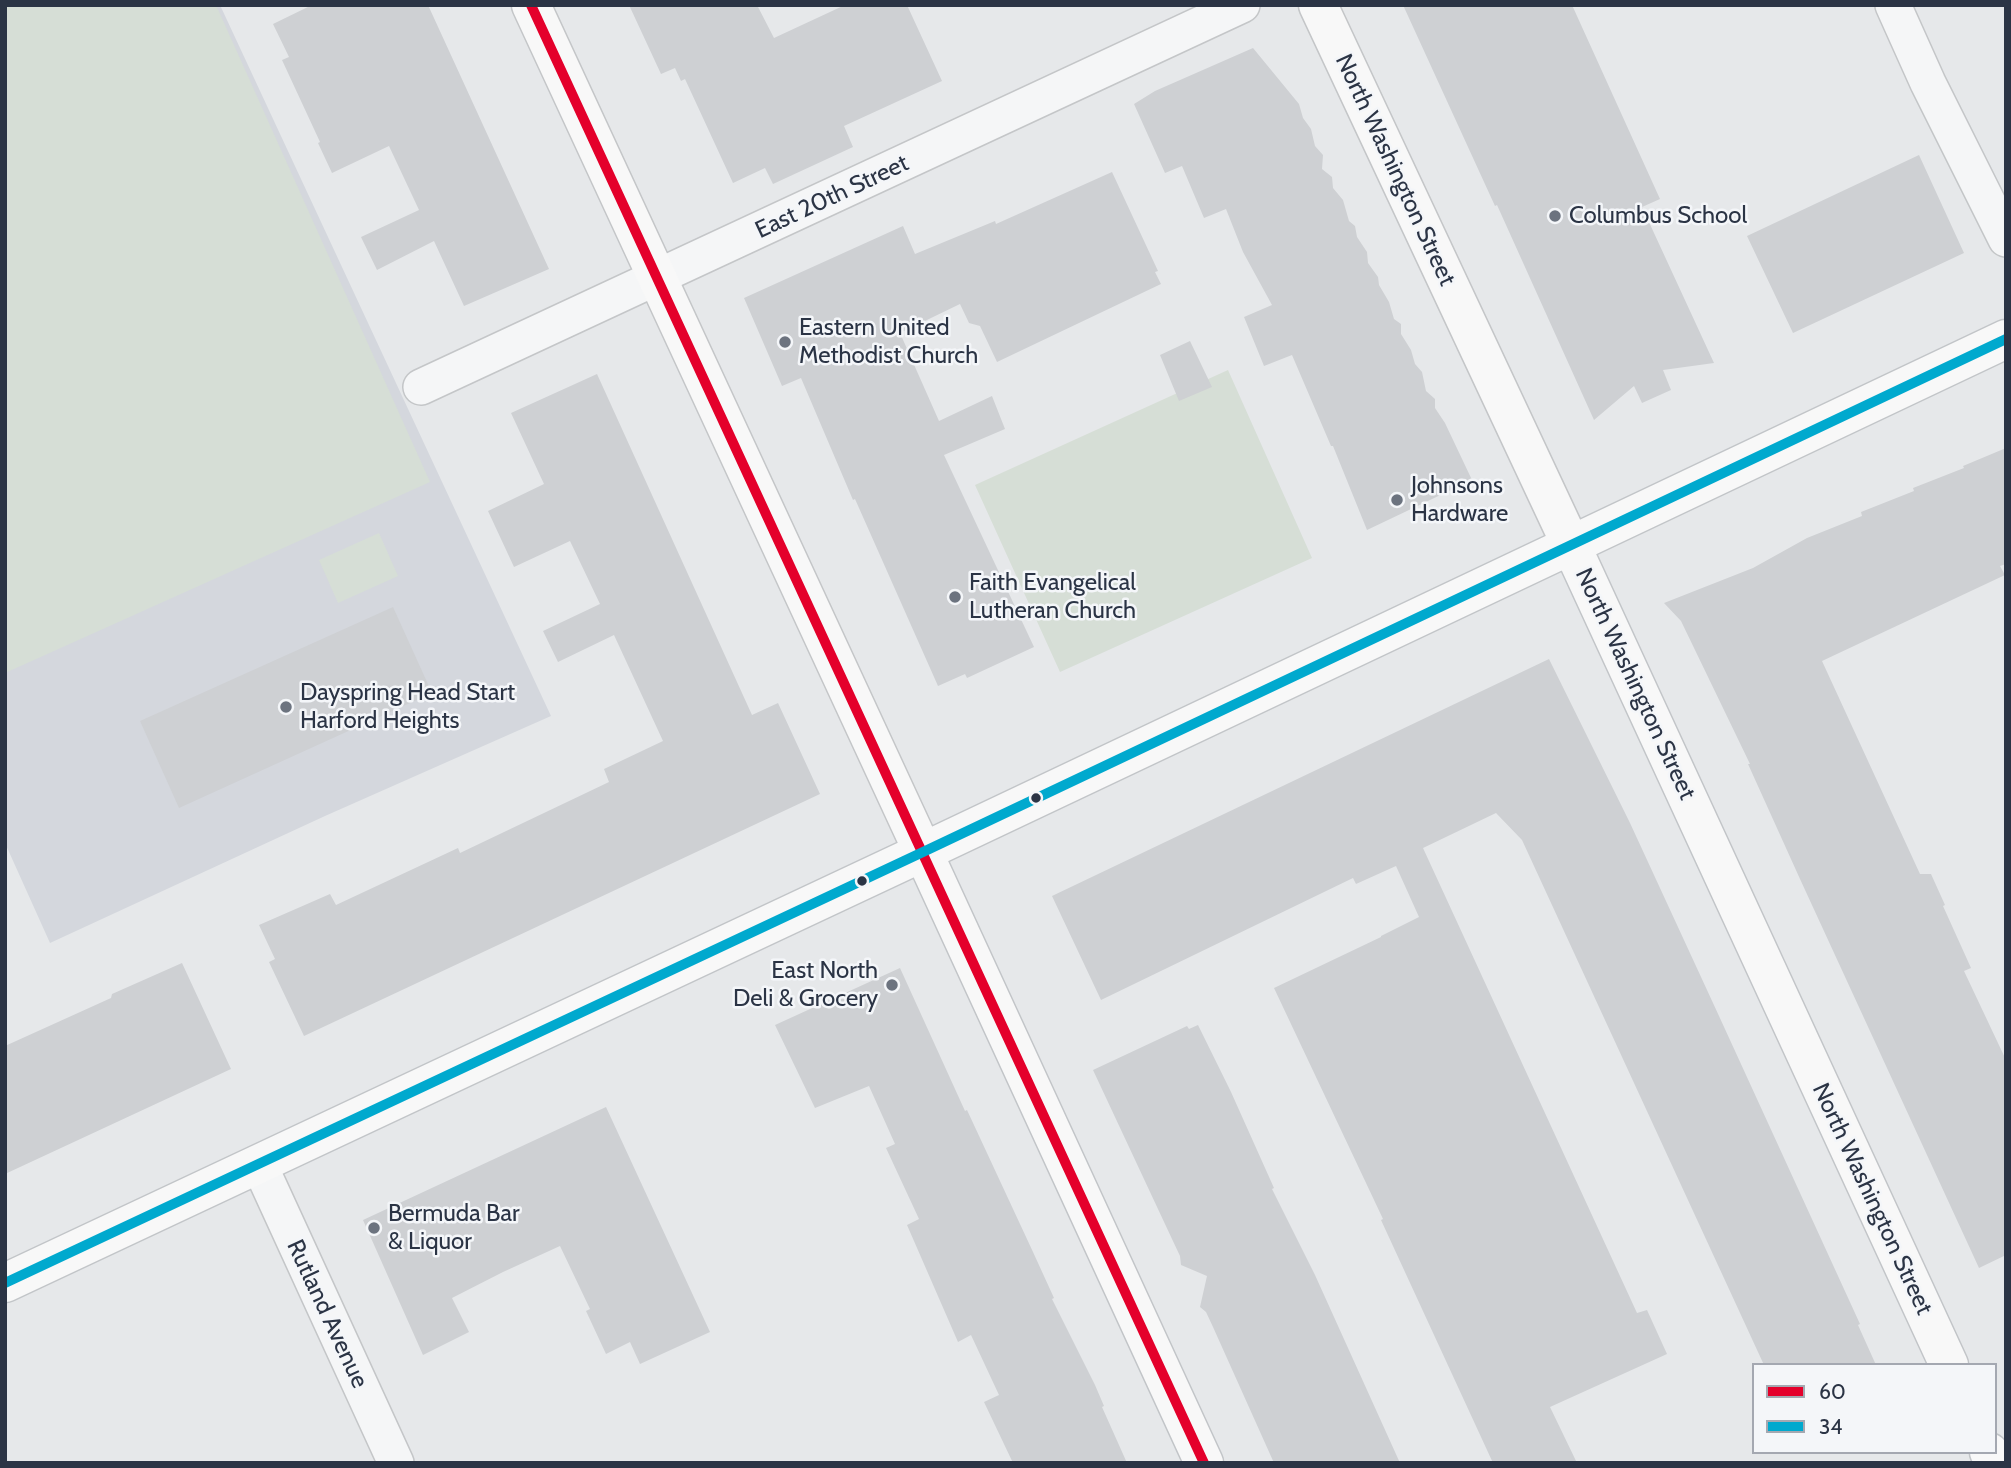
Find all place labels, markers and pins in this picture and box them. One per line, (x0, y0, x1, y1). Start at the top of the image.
place label: Columbus School (1569, 202, 1747, 230)
marker: Columbus School (1547, 208, 1563, 224)
place label: Eastern United Methodist Church (799, 314, 978, 370)
marker: Eastern United Methodist Church (777, 334, 793, 350)
place label: Johnsons Hardware (1411, 472, 1508, 528)
marker: Johnsons Hardware (1389, 492, 1405, 508)
place label: Faith Evangelical Lutheran Church (969, 569, 1136, 625)
marker: Faith Evangelical Lutheran Church (947, 589, 963, 605)
place label: Dayspring Head Start Harford Heights (300, 679, 515, 735)
marker: Dayspring Head Start Harford Heights (278, 699, 294, 715)
unlabelled marker (1029, 791, 1043, 805)
unlabelled marker (855, 874, 869, 888)
place label: East North Deli & Grocery (733, 957, 878, 1013)
marker: East North Deli & Grocery (884, 977, 900, 993)
place label: Bermuda Bar & Liquor (388, 1200, 519, 1256)
marker: Bermuda Bar & Liquor (366, 1220, 382, 1236)

